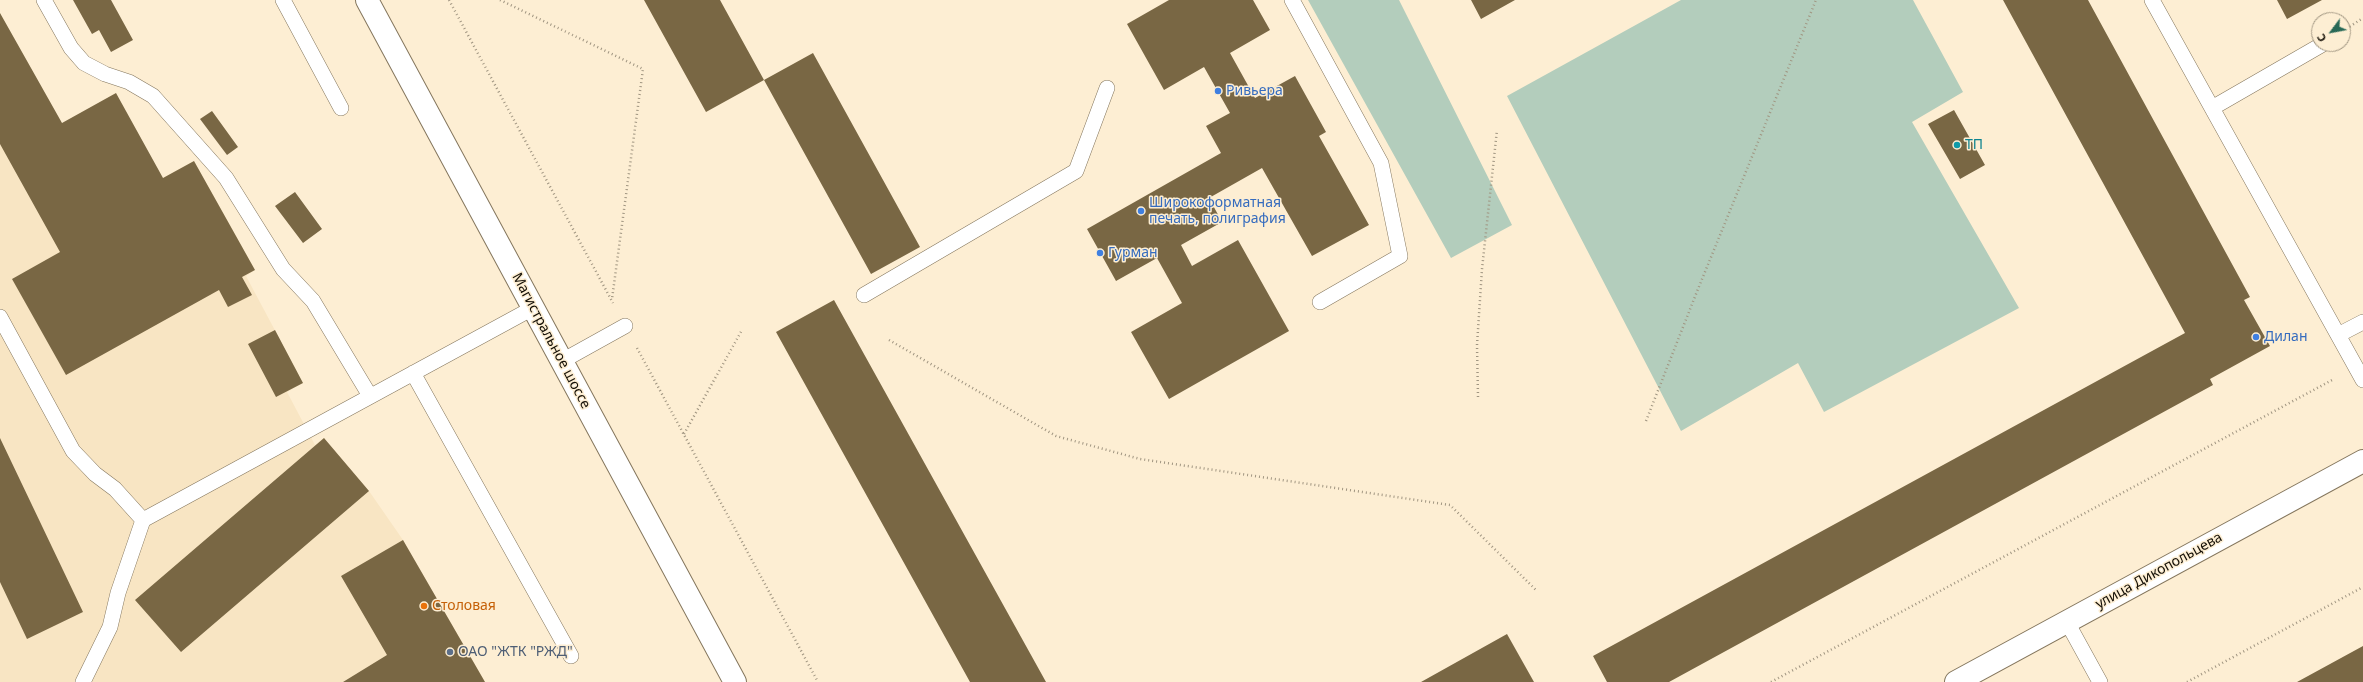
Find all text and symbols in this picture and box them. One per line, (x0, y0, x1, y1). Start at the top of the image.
north arrow (2311, 12, 2351, 52)
text: С (2313, 31, 2329, 45)
place label: Ривьера (1226, 83, 1283, 99)
marker: Ривьера (1213, 86, 1223, 96)
place label: ТП (1965, 137, 1983, 153)
marker: ТП (1952, 140, 1962, 150)
place label: Широкоформатная печать, полиграфия (1149, 195, 1286, 228)
marker: Широкоформатная печать, полиграфия (1136, 206, 1146, 216)
place label: Гурман (1108, 245, 1158, 261)
marker: Гурман (1095, 248, 1105, 258)
street label: Магистральное шоссе (508, 270, 594, 412)
place label: Дилан (2264, 329, 2307, 345)
marker: Дилан (2251, 332, 2261, 342)
street label: улица Дикопольцева (2093, 529, 2225, 613)
place label: Столовая (432, 598, 496, 614)
marker: Столовая (419, 601, 429, 611)
place label: ОАО "ЖТК "РЖД" (458, 644, 573, 660)
marker: ОАО "ЖТК "РЖД" (445, 647, 455, 657)

